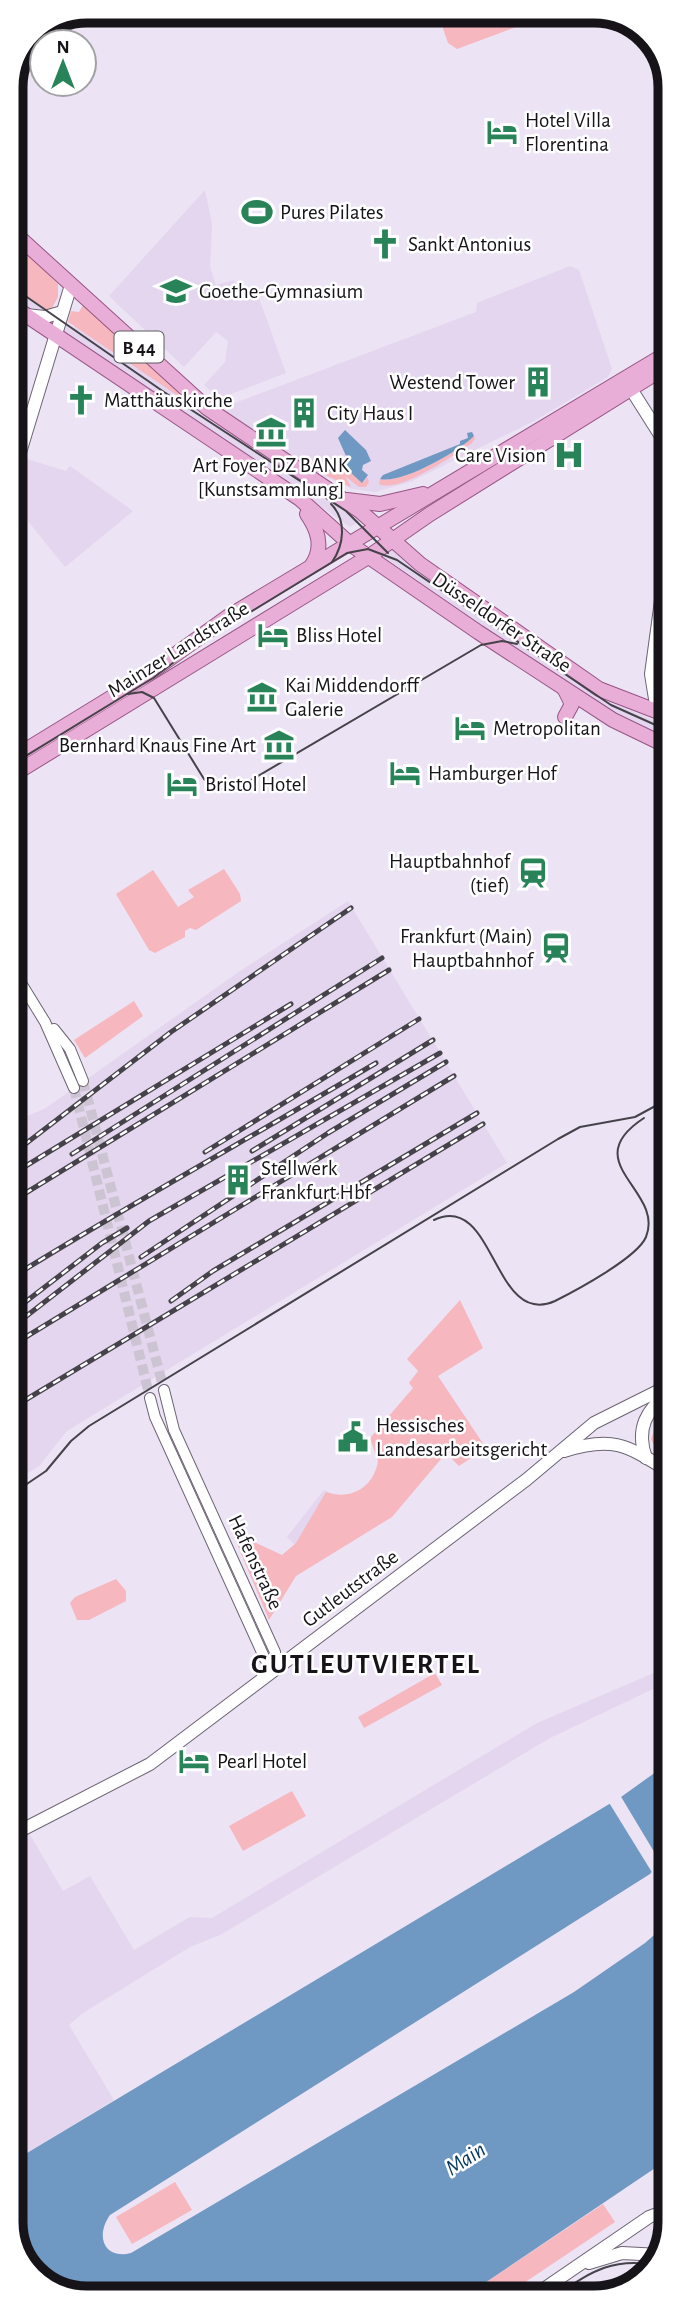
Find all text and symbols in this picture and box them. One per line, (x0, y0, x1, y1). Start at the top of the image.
north arrow (28, 28, 98, 98)
text: N (56, 38, 70, 57)
place label: Hotel Villa Florentina (525, 110, 611, 155)
hotel icon: Hotel Villa Florentina (485, 115, 519, 149)
sports icon: Pures Pilates (240, 195, 274, 229)
place label: Pures Pilates (280, 202, 384, 223)
church icon: Sankt Antonius (368, 227, 402, 261)
place label: Sankt Antonius (408, 234, 531, 255)
school or university icon: Goethe-Gymnasium (159, 274, 193, 308)
place label: Goethe-Gymnasium (199, 281, 363, 302)
road number: B 44 (114, 332, 164, 362)
building icon: Westend Tower (521, 365, 555, 399)
place label: Westend Tower (389, 372, 515, 393)
church icon: Matthäuskirche (64, 383, 98, 417)
place label: Matthäuskirche (104, 390, 233, 411)
building icon: City Haus I (287, 396, 321, 430)
place label: City Haus I (327, 403, 413, 424)
museum icon: Art Foyer, DZ BANK [Kunstsammlung] (254, 415, 288, 449)
hospital icon: Care Vision (552, 438, 586, 472)
place label: Care Vision (455, 445, 546, 466)
place label: Art Foyer, DZ BANK [Kunstsammlung] (193, 455, 350, 500)
street label: Düsseldorfer Straße (428, 568, 575, 677)
street label: Mainzer Landstraße (104, 598, 253, 701)
hotel icon: Bliss Hotel (256, 618, 290, 652)
place label: Bliss Hotel (296, 625, 382, 646)
place label: Kai Middendorff Galerie (285, 675, 421, 720)
museum icon: Kai Middendorff Galerie (245, 680, 279, 714)
hotel icon: Metropolitan (453, 711, 487, 745)
place label: Metropolitan (493, 718, 601, 739)
museum icon: Bernhard Knaus Fine Art (262, 728, 296, 762)
place label: Bernhard Knaus Fine Art (59, 735, 256, 756)
hotel icon: Hamburger Hof (388, 756, 422, 790)
place label: Hamburger Hof (428, 763, 558, 784)
hotel icon: Bristol Hotel (165, 767, 199, 801)
place label: Bristol Hotel (205, 774, 307, 795)
place label: Hauptbahnhof (tief) (389, 851, 512, 896)
station icon: Hauptbahnhof (tief) (516, 856, 550, 890)
place label: Frankfurt (Main) Hauptbahnhof (400, 926, 535, 971)
station icon: Frankfurt (Main) Hauptbahnhof (539, 931, 573, 965)
place label: Stellwerk Frankfurt Hbf (261, 1158, 372, 1203)
building icon: Stellwerk Frankfurt Hbf (221, 1163, 255, 1197)
place label: Hessisches Landesarbeitsgericht (376, 1415, 547, 1460)
public building icon: Hessisches Landesarbeitsgericht (336, 1420, 370, 1454)
street label: Hafenstraße (224, 1512, 287, 1613)
street label: Gutleutstraße (298, 1546, 402, 1631)
district label: GUTLEUTVIERTEL (251, 1651, 481, 1679)
hotel icon: Pearl Hotel (177, 1744, 211, 1778)
place label: Pearl Hotel (217, 1751, 307, 1772)
water label: Main (442, 2138, 490, 2181)

